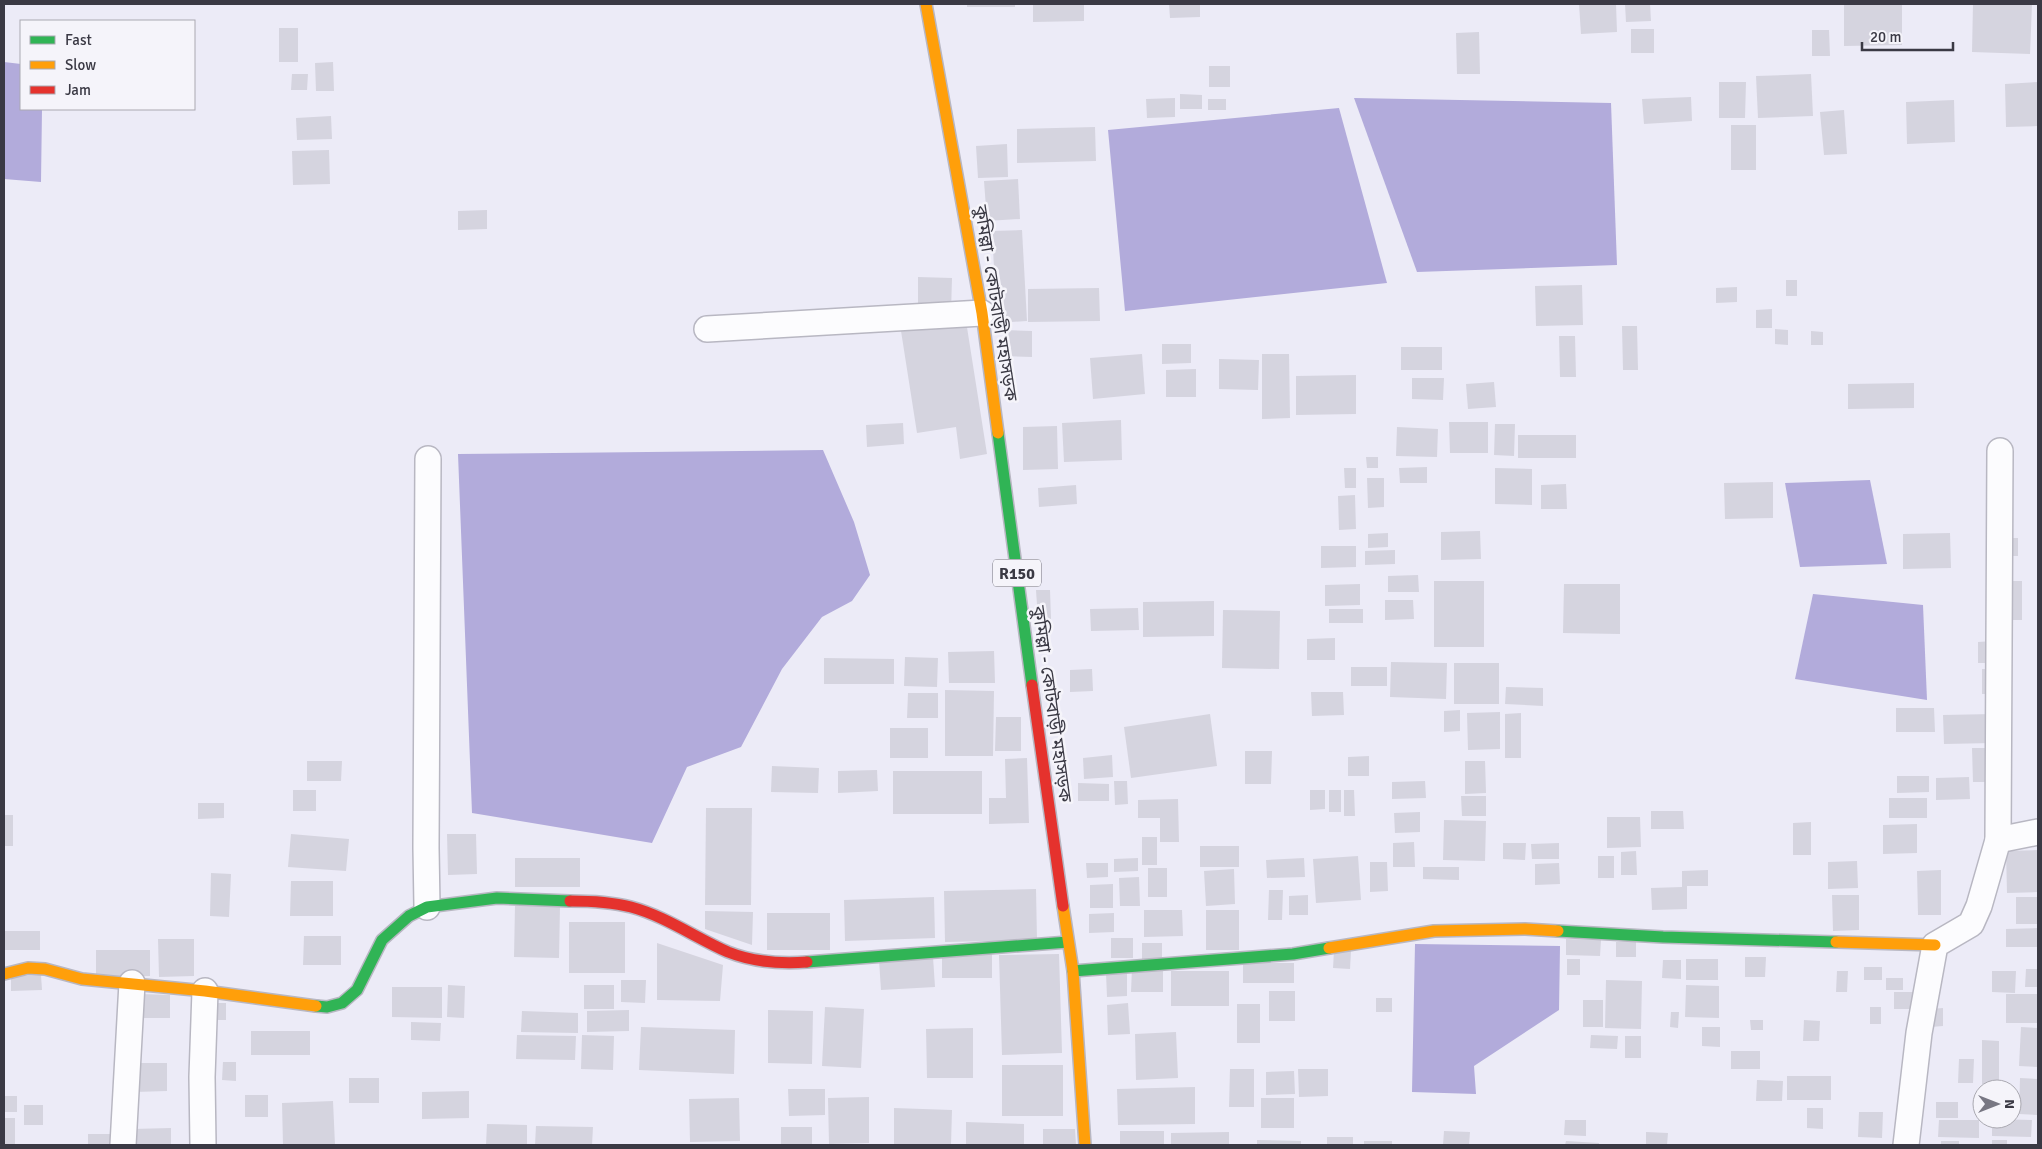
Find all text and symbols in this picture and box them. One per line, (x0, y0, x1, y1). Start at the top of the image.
legend (20, 20, 195, 110)
scale bar (1862, 20, 1953, 52)
text: 20 m (1870, 28, 1901, 46)
text: Fast (65, 31, 92, 49)
text: Slow (65, 56, 96, 74)
text: Jam (65, 81, 91, 99)
street label: কুমিল্লা - কোটবাড়ী মহাসড়ক (969, 202, 1022, 403)
road number: R150 (993, 560, 1041, 586)
street label: কুমিল্লা - কোটবাড়ী মহাসড়ক (1027, 603, 1077, 804)
north arrow (1972, 1079, 2022, 1129)
text: N (2001, 1099, 2018, 1109)

